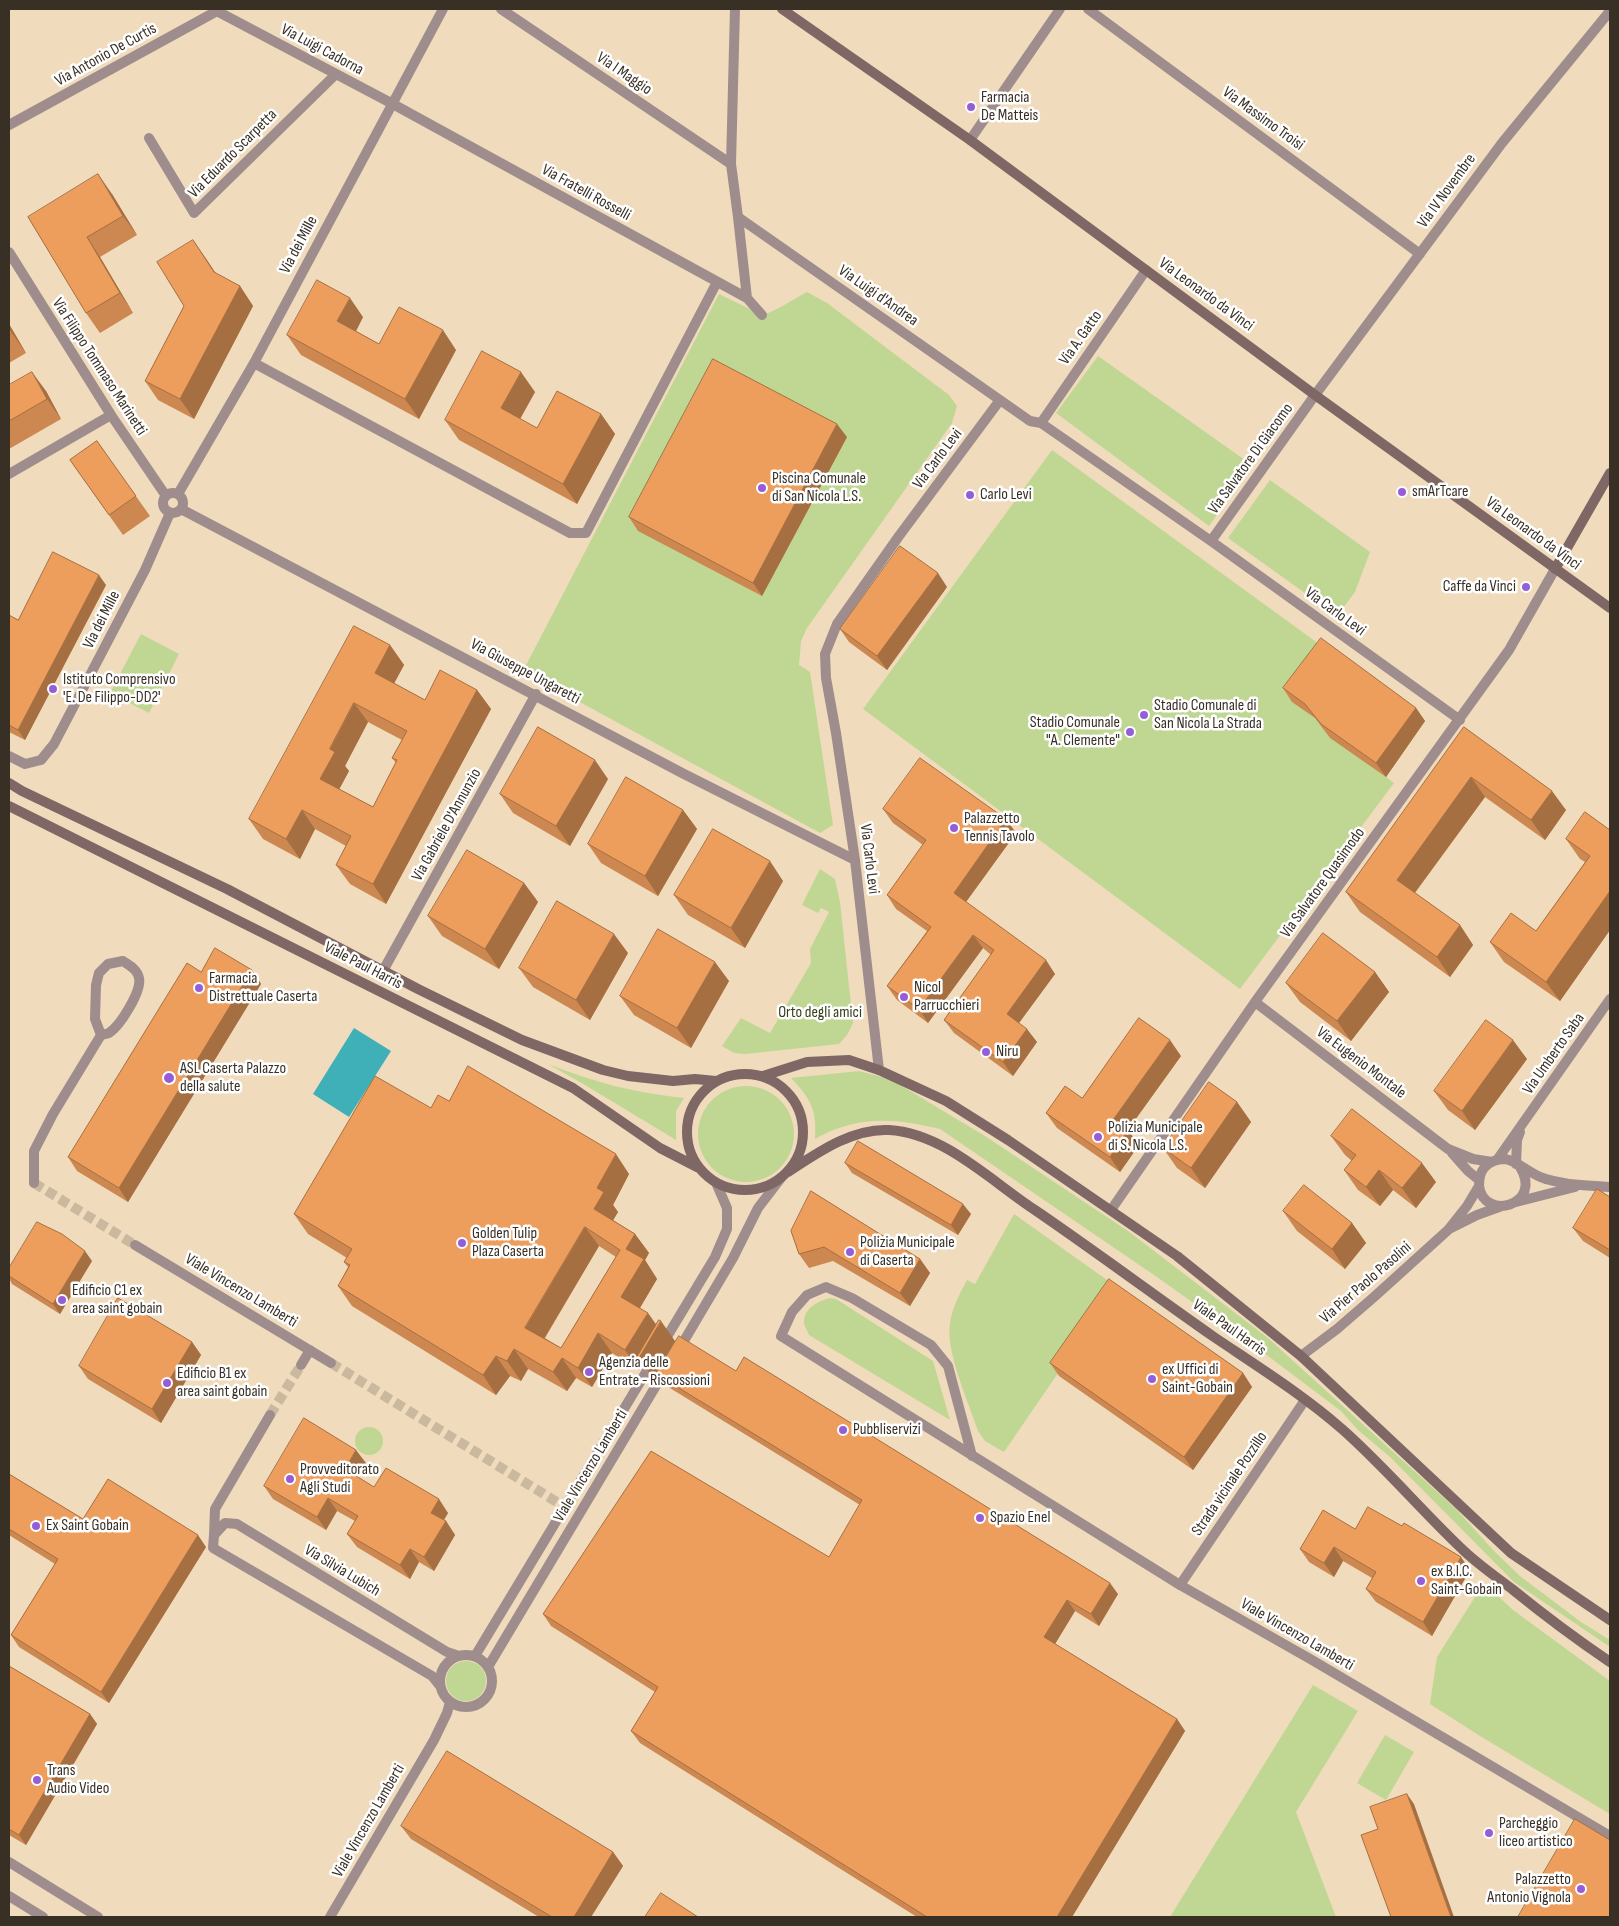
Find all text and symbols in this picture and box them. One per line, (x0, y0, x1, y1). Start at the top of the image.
street label: Via Antonio De Curtis (52, 19, 160, 91)
street label: Via Luigi Cadorna (277, 20, 367, 80)
street label: Via I Maggio (593, 49, 655, 99)
street label: Via Massimo Troisi (1218, 83, 1308, 155)
place label: Farmacia De Matteis (981, 88, 1038, 126)
marker: Farmacia De Matteis (965, 101, 977, 113)
street label: Via Eduardo Scarpetta (185, 106, 281, 202)
street label: Via IV Novembre (1414, 150, 1480, 232)
street label: Via Fratelli Rosselli (538, 161, 634, 225)
street label: Via dei Mille (276, 213, 322, 277)
street label: Via Leonardo da Vinci (1155, 254, 1257, 336)
street label: Via Luigi d'Andrea (834, 261, 922, 331)
street label: Via Filippo Tommaso Marinetti (47, 295, 151, 439)
street label: Via A. Gatto (1055, 307, 1107, 369)
street label: Via Salvatore Di Giacomo (1204, 400, 1298, 518)
street label: Via Carlo Levi (909, 425, 967, 493)
place label: Piscina Comunale di San Nicola L.S. (772, 469, 866, 507)
marker: Piscina Comunale di San Nicola L.S. (756, 482, 768, 494)
place label: smArTcare (1412, 482, 1468, 502)
place label: Carlo Levi (980, 485, 1032, 505)
marker: smArTcare (1396, 486, 1408, 498)
marker: Carlo Levi (964, 489, 976, 501)
street label: Via Leonardo da Vinci (1482, 493, 1584, 575)
place label: Caffe da Vinci (1443, 577, 1516, 597)
marker: Caffe da Vinci (1520, 581, 1532, 593)
street label: Via Carlo Levi (1301, 584, 1369, 640)
street label: Via dei Mille (79, 588, 125, 652)
street label: Via Giuseppe Ungaretti (467, 635, 583, 709)
place label: Istituto Comprensivo 'E. De Filippo-DD2' (63, 670, 176, 708)
marker: Istituto Comprensivo 'E. De Filippo-DD2' (47, 683, 59, 695)
place label: Stadio Comunale di San Nicola La Strada (1154, 696, 1262, 734)
marker: Stadio Comunale di San Nicola La Strada (1138, 709, 1150, 721)
place label: Stadio Comunale "A. Clemente" (1030, 713, 1120, 751)
marker: Stadio Comunale "A. Clemente" (1124, 726, 1136, 738)
street label: Via Gabriele D'Annunzio (408, 765, 486, 885)
place label: Palazzetto Tennis Tavolo (964, 809, 1035, 847)
marker: Palazzetto Tennis Tavolo (948, 822, 960, 834)
street label: Via Carlo Levi (855, 823, 883, 895)
street label: Via Salvatore Quasimodo (1277, 824, 1369, 942)
street label: Viale Paul Harris (321, 938, 405, 994)
place label: Farmacia Distrettuale Caserta (209, 969, 317, 1007)
place label: Nicol Parrucchieri (914, 978, 979, 1016)
marker: Farmacia Distrettuale Caserta (193, 982, 205, 994)
marker: Nicol Parrucchieri (898, 991, 910, 1003)
park label: Orto degli amici (778, 1003, 862, 1023)
street label: Via Umberto Saba (1519, 1010, 1589, 1098)
street label: Via Eugenio Montale (1312, 1023, 1410, 1103)
place label: Niru (996, 1042, 1018, 1062)
marker: Niru (980, 1046, 992, 1058)
place label: ASL Caserta Palazzo della salute (180, 1059, 286, 1097)
marker: ASL Caserta Palazzo della salute (162, 1071, 176, 1085)
place label: Polizia Municipale di S. Nicola L.S. (1108, 1118, 1203, 1156)
marker: Polizia Municipale di S. Nicola L.S. (1092, 1131, 1104, 1143)
place label: Golden Tulip Plaza Caserta (472, 1224, 544, 1262)
place label: Polizia Municipale di Caserta (860, 1233, 955, 1271)
marker: Golden Tulip Plaza Caserta (456, 1237, 468, 1249)
street label: Via Pier Paolo Pasolini (1316, 1238, 1416, 1328)
marker: Polizia Municipale di Caserta (844, 1246, 856, 1258)
street label: Viale Vincenzo Lamberti (181, 1250, 301, 1332)
place label: Edificio C1 ex area saint gobain (72, 1281, 162, 1319)
marker: Edificio C1 ex area saint gobain (56, 1294, 68, 1306)
street label: Viale Paul Harris (1189, 1296, 1269, 1360)
place label: Agenzia delle Entrate - Riscossioni (599, 1353, 710, 1391)
place label: ex Uffici di Saint-Gobain (1162, 1360, 1233, 1398)
place label: Edificio B1 ex area saint gobain (177, 1364, 267, 1402)
marker: Agenzia delle Entrate - Riscossioni (583, 1366, 595, 1378)
marker: ex Uffici di Saint-Gobain (1146, 1373, 1158, 1385)
marker: Edificio B1 ex area saint gobain (161, 1377, 173, 1389)
street label: Viale Vincenzo Lamberti (550, 1406, 632, 1526)
place label: Pubbliservizi (853, 1420, 921, 1440)
marker: Pubbliservizi (837, 1424, 849, 1436)
street label: Strada vicinale Pozzillo (1188, 1428, 1272, 1540)
place label: Provveditorato Agli Studi (300, 1460, 379, 1498)
marker: Provveditorato Agli Studi (284, 1473, 296, 1485)
place label: Spazio Enel (990, 1508, 1050, 1528)
marker: Spazio Enel (974, 1512, 986, 1524)
place label: Ex Saint Gobain (46, 1516, 129, 1536)
marker: Ex Saint Gobain (30, 1520, 42, 1532)
street label: Via Silvia Lubich (301, 1541, 383, 1601)
place label: ex B.I.C. Saint-Gobain (1431, 1562, 1502, 1600)
marker: ex B.I.C. Saint-Gobain (1415, 1575, 1427, 1587)
street label: Viale Vincenzo Lamberti (1237, 1595, 1357, 1675)
place label: Trans Audio Video (47, 1761, 109, 1799)
street label: Viale Vincenzo Lamberti (329, 1761, 409, 1881)
marker: Trans Audio Video (31, 1774, 43, 1786)
place label: Parcheggio liceo artistico (1499, 1814, 1573, 1852)
marker: Parcheggio liceo artistico (1483, 1827, 1495, 1839)
place label: Palazzetto Antonio Vignola (1487, 1870, 1571, 1908)
marker: Palazzetto Antonio Vignola (1575, 1883, 1587, 1895)

